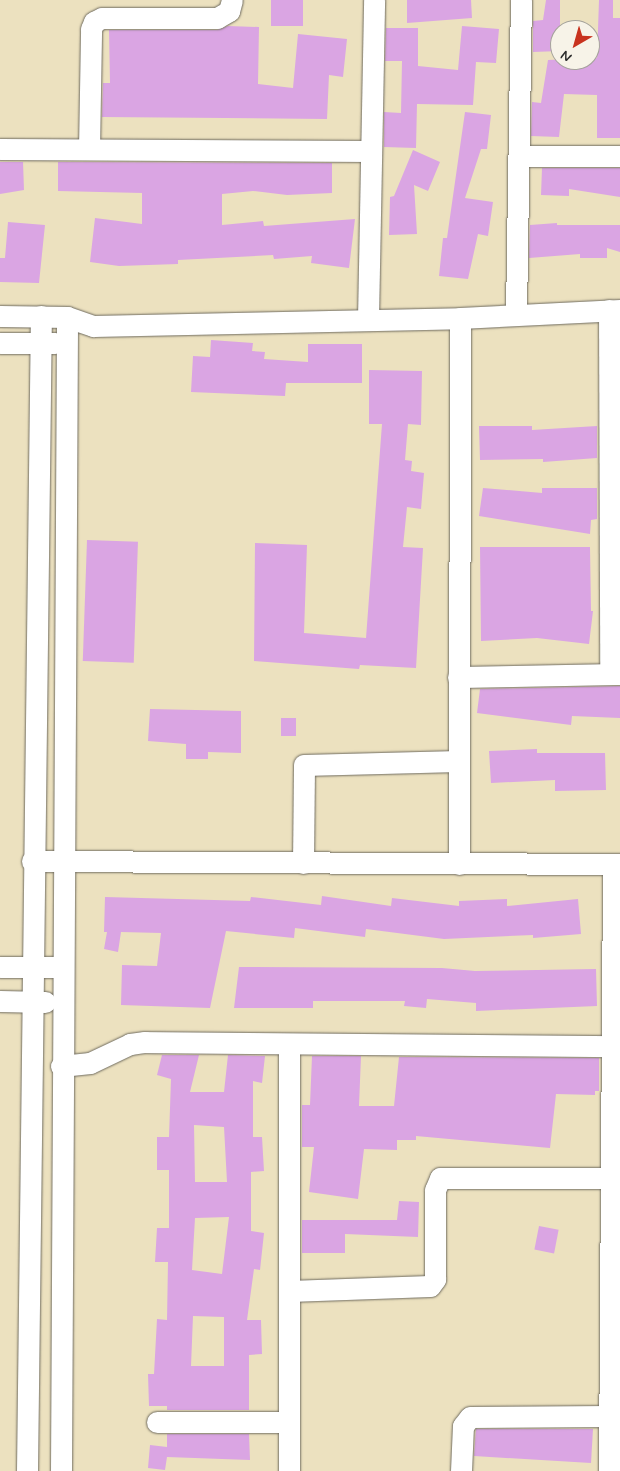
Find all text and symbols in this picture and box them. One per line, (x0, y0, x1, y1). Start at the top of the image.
north arrow (550, 20, 600, 70)
text: N (557, 46, 576, 66)

